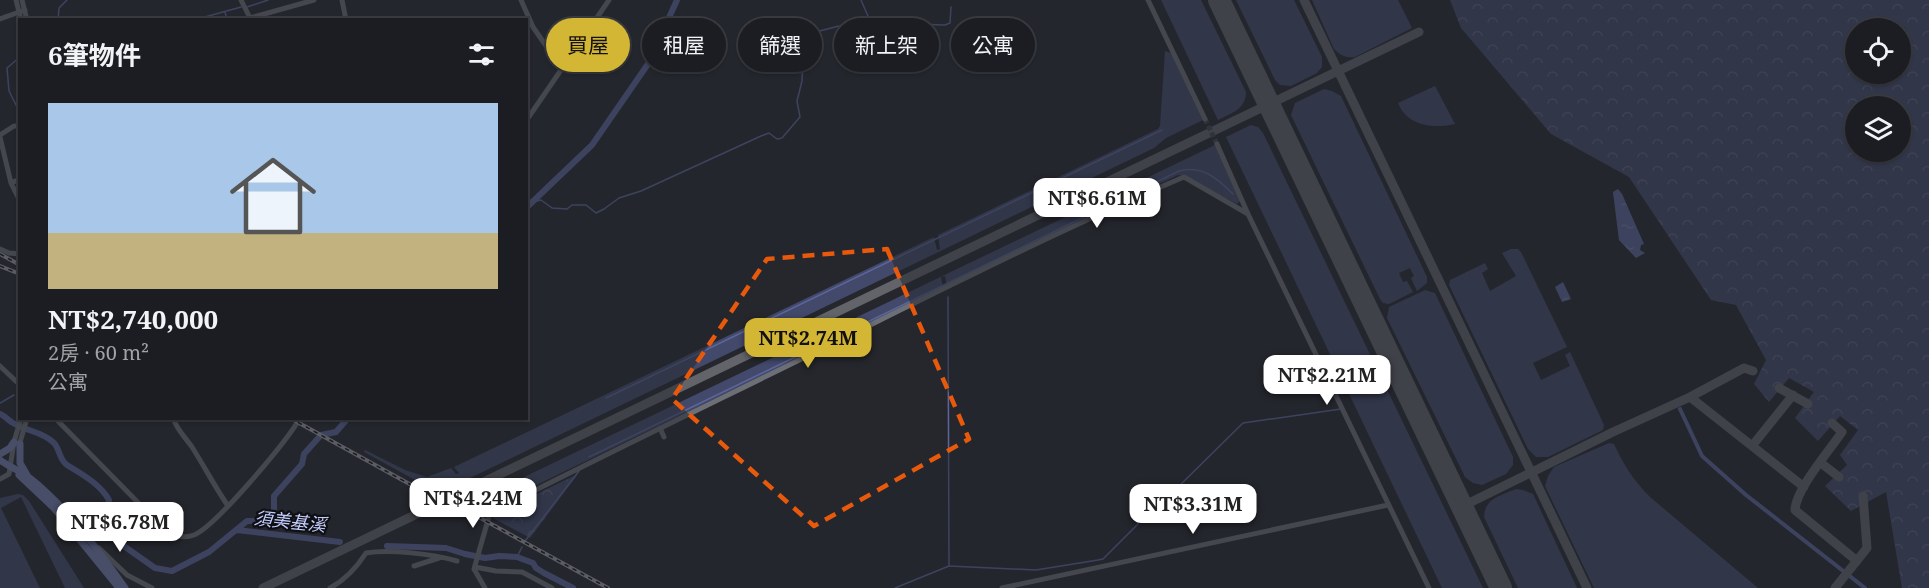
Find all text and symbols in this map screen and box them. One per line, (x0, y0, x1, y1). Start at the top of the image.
chip: 買屋 (546, 18, 630, 72)
chip: 租屋 (642, 18, 726, 72)
chip: 篩選 (738, 18, 822, 72)
chip: 新上架 (834, 18, 939, 72)
chip: 公寓 (951, 18, 1035, 72)
map controls (1845, 18, 1911, 162)
button: locate (1845, 18, 1911, 84)
text: 6筆物件 (48, 37, 141, 73)
icon: filters (465, 38, 498, 71)
button: layers (1845, 96, 1911, 162)
icon: home (219, 142, 327, 250)
pin: NT$6.61M (1035, 178, 1159, 229)
text: NT$6.61M (1048, 184, 1146, 211)
text: NT$2,740,000 (48, 301, 218, 337)
pin: NT$2.74M (746, 318, 870, 369)
text: NT$2.74M (759, 324, 857, 351)
text: 2房 · 60 m² (48, 339, 149, 366)
pin: NT$2.21M (1265, 355, 1389, 406)
text: NT$2.21M (1278, 361, 1376, 388)
text: 公寓 (48, 368, 88, 395)
pin: NT$4.24M (411, 478, 535, 529)
text: NT$4.24M (424, 484, 522, 511)
pin: NT$3.31M (1131, 484, 1255, 535)
text: NT$3.31M (1144, 490, 1242, 517)
pin: NT$6.78M (58, 502, 182, 553)
water label: 須美基溪 (253, 505, 330, 537)
text: NT$6.78M (71, 508, 169, 535)

